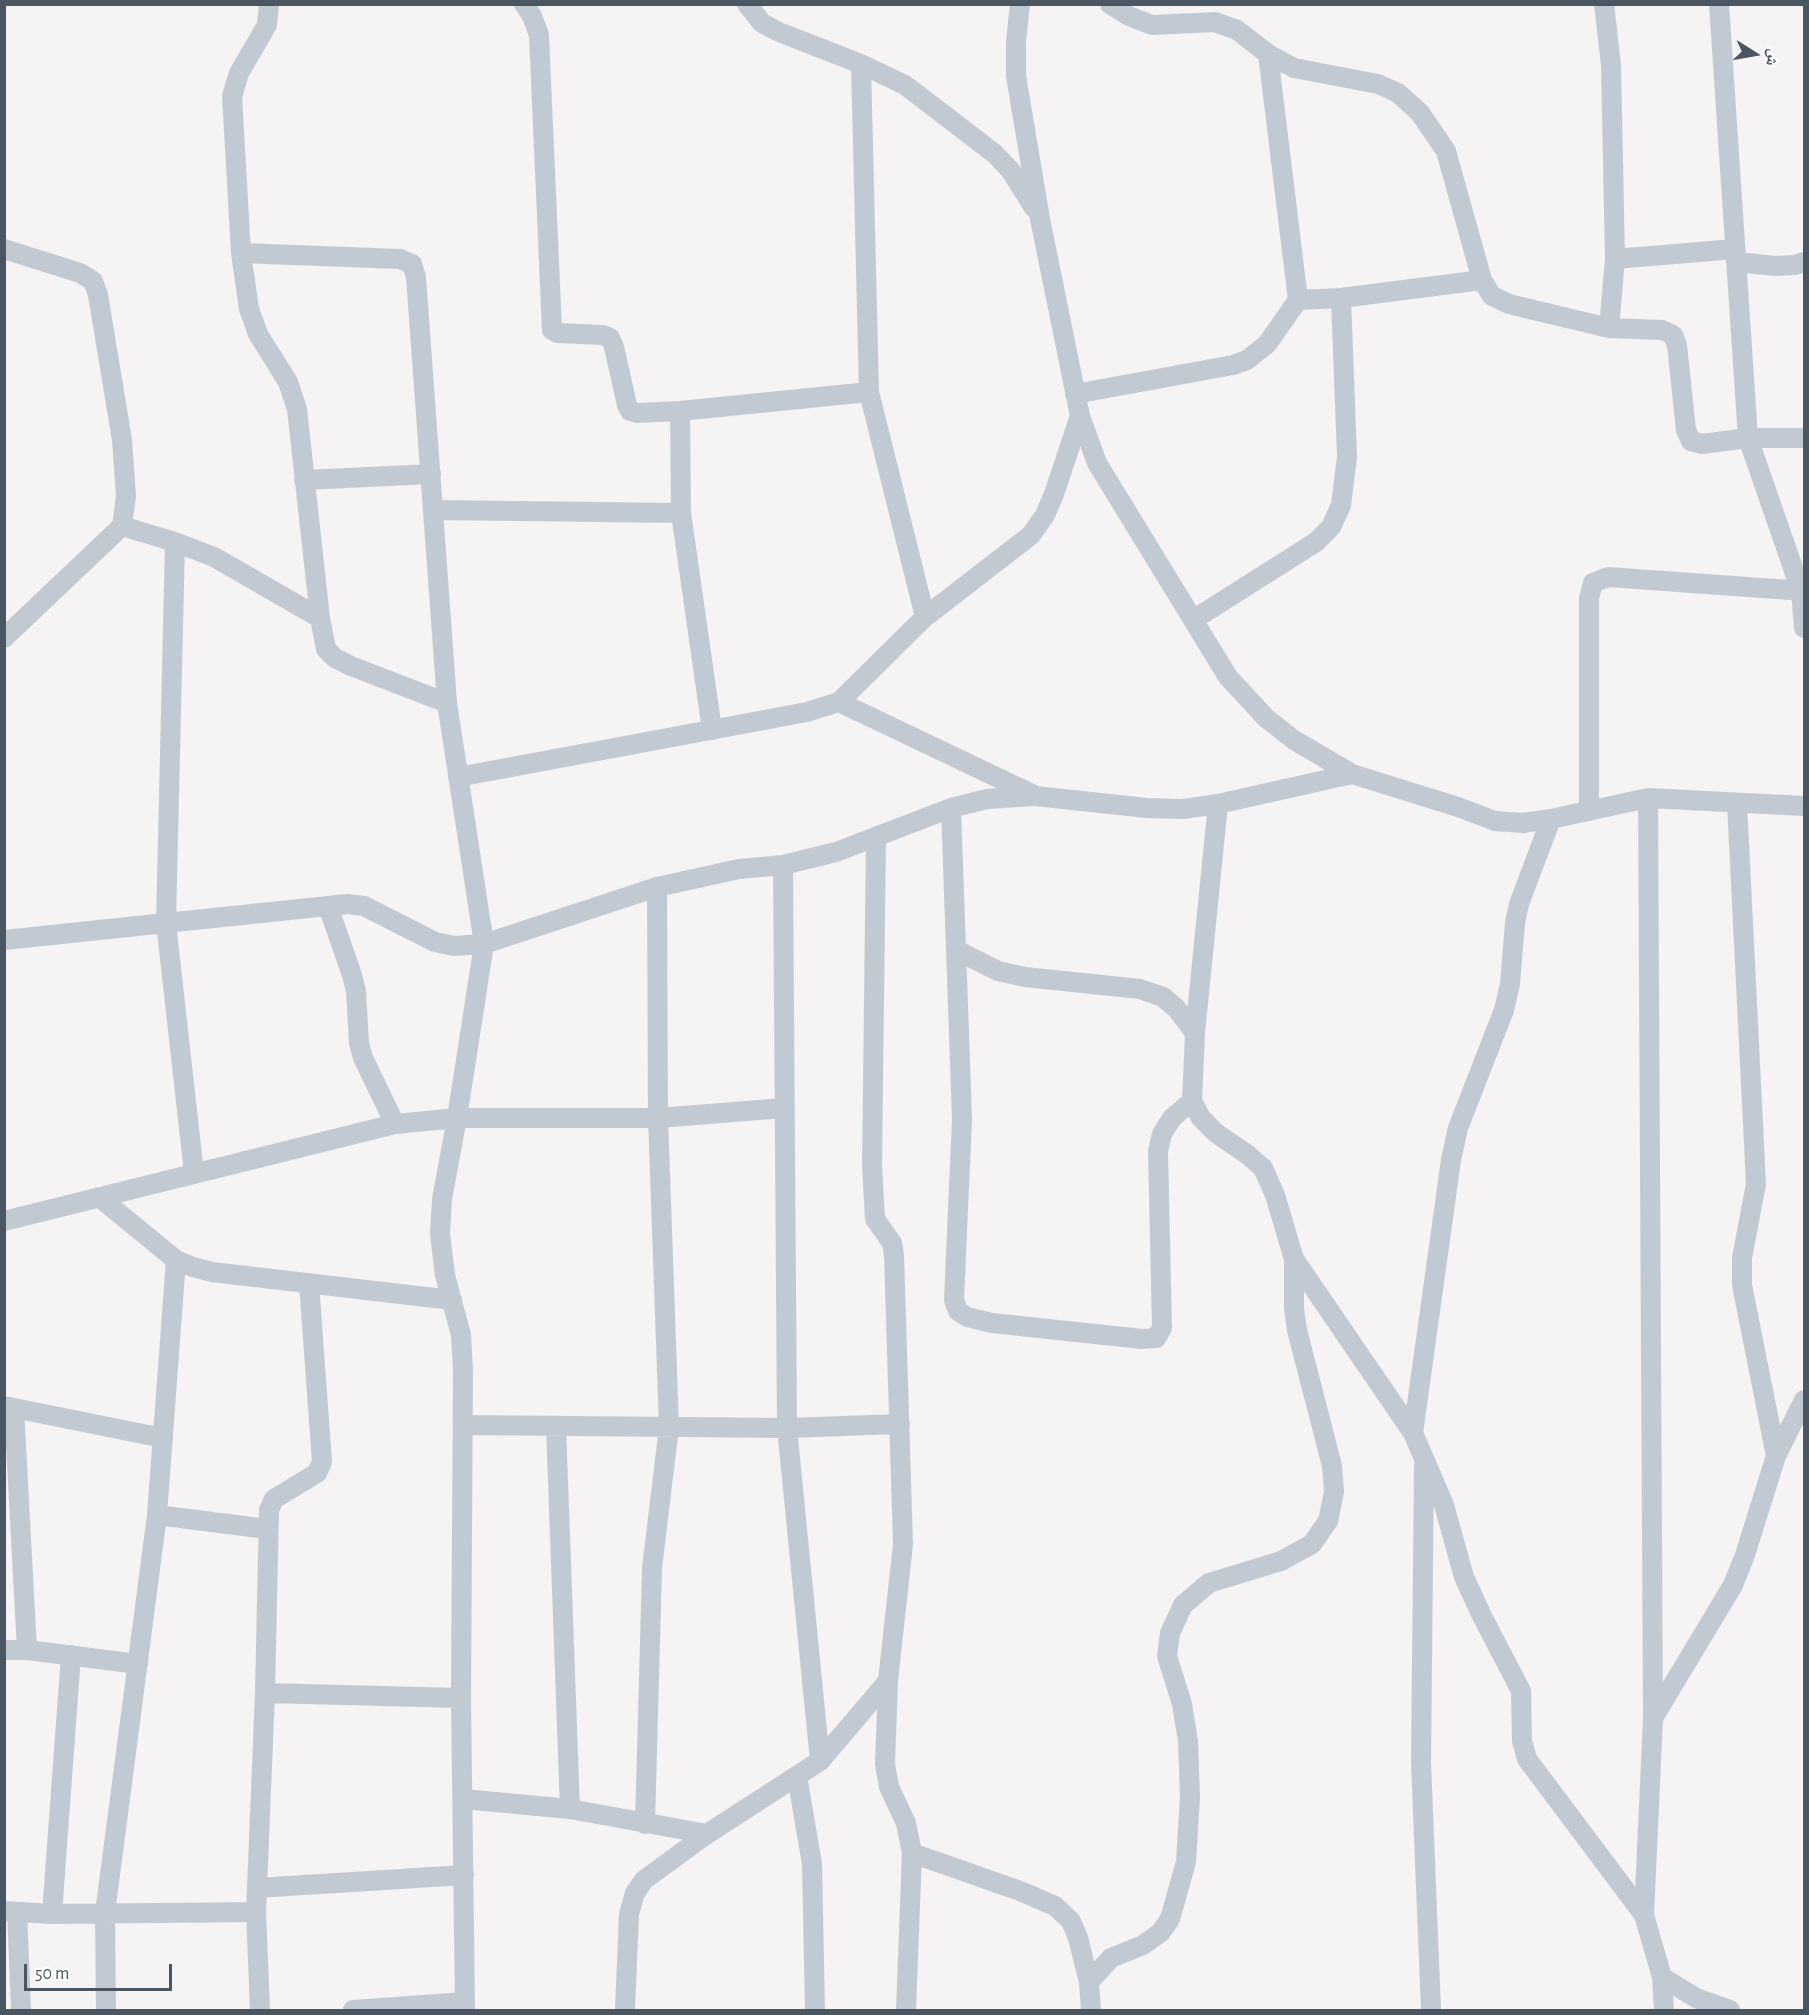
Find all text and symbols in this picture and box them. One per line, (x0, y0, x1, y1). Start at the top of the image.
north arrow (1725, 24, 1785, 84)
text: ش (1763, 48, 1782, 67)
scale bar (27, 1952, 176, 1990)
text: 50 m (35, 1965, 69, 1983)

